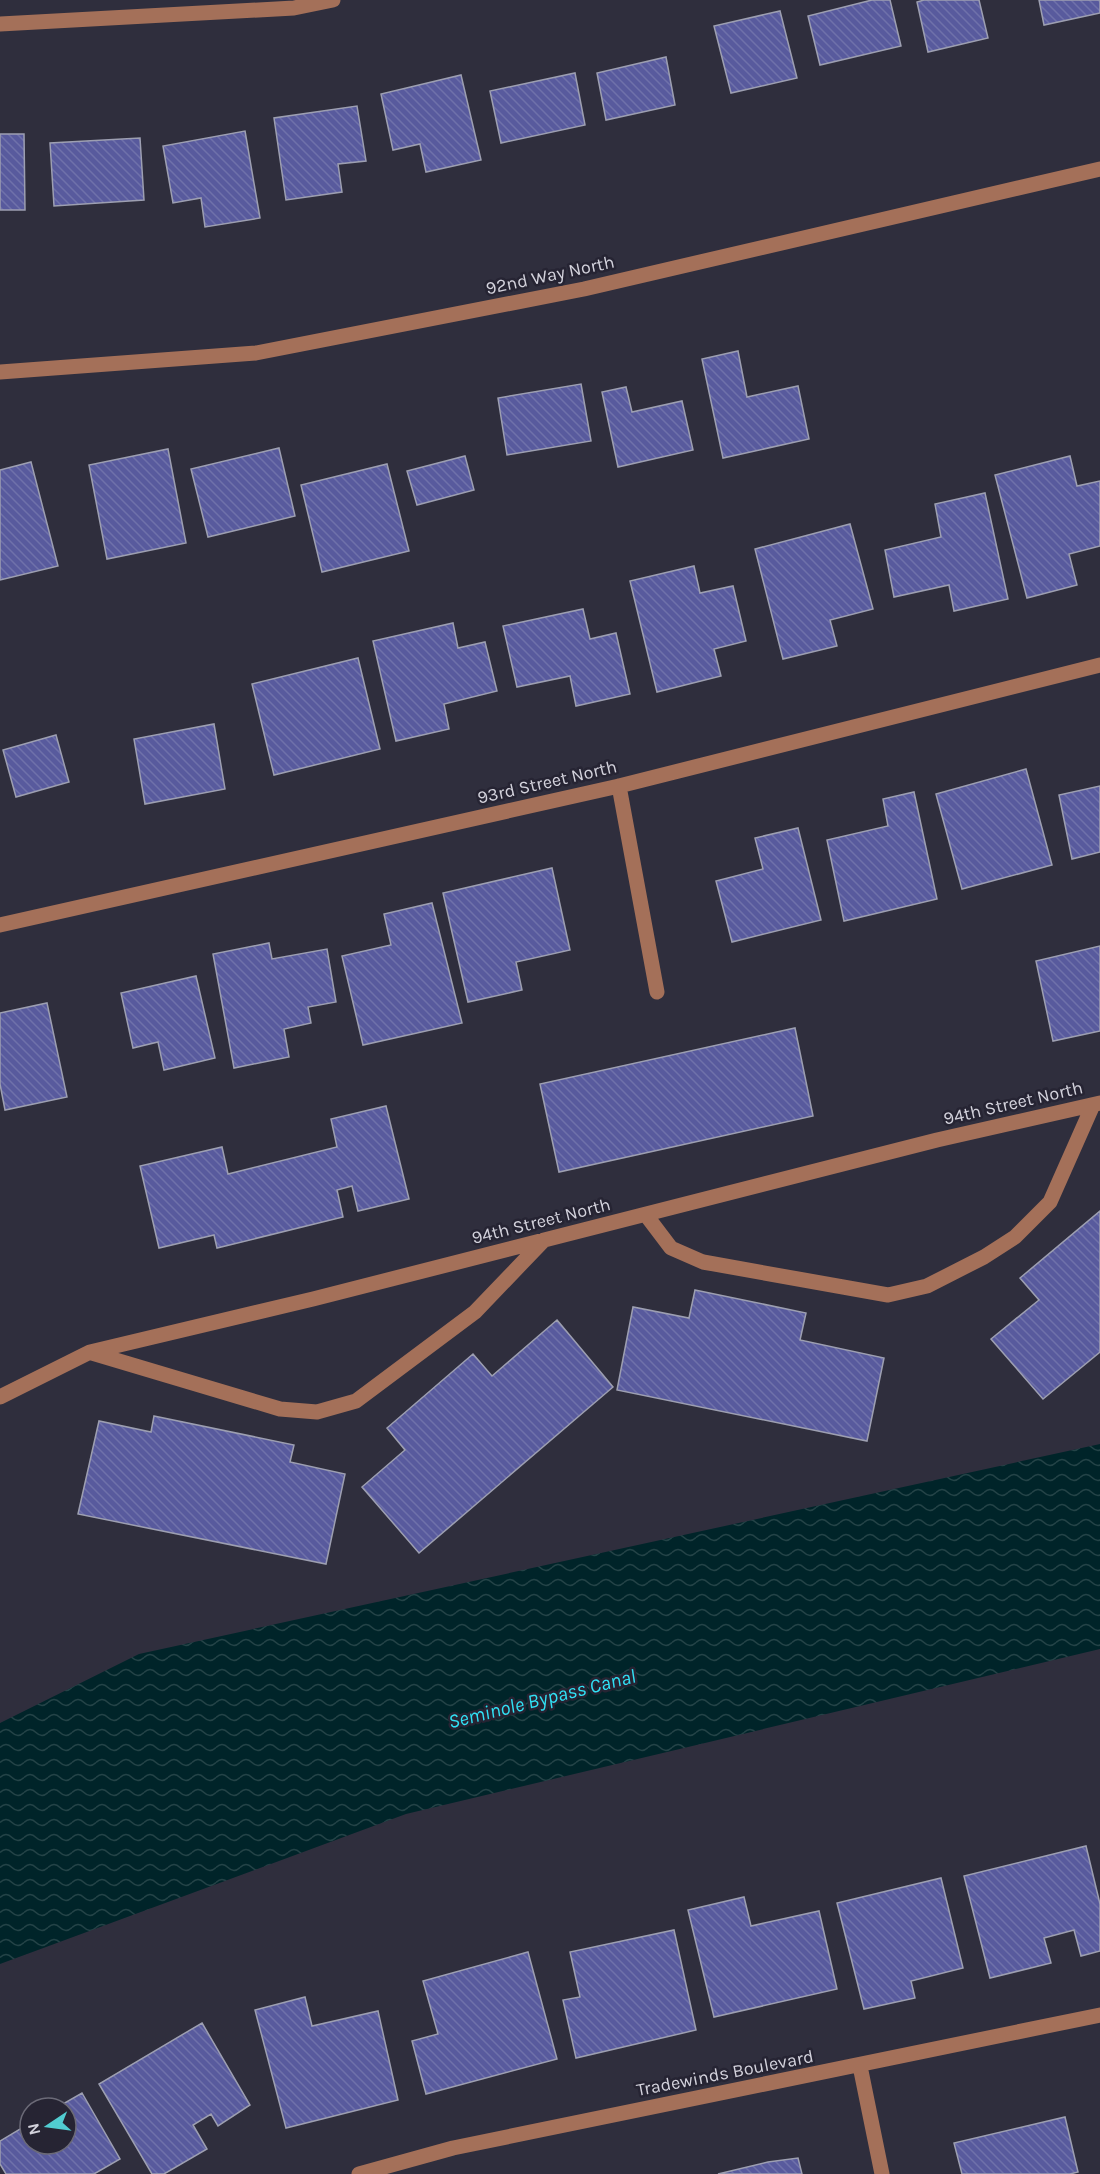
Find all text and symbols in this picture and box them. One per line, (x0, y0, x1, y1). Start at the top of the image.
street label: 92nd Way North (484, 251, 616, 299)
street label: 93rd Street North (475, 755, 619, 809)
street label: 94th Street North (941, 1076, 1085, 1130)
street label: 94th Street North (469, 1193, 613, 1249)
water label: Seminole Bypass Canal (446, 1665, 638, 1733)
street label: Tradewinds Boulevard (635, 2045, 815, 2101)
north arrow (18, 2096, 78, 2156)
text: N (23, 2122, 44, 2137)

